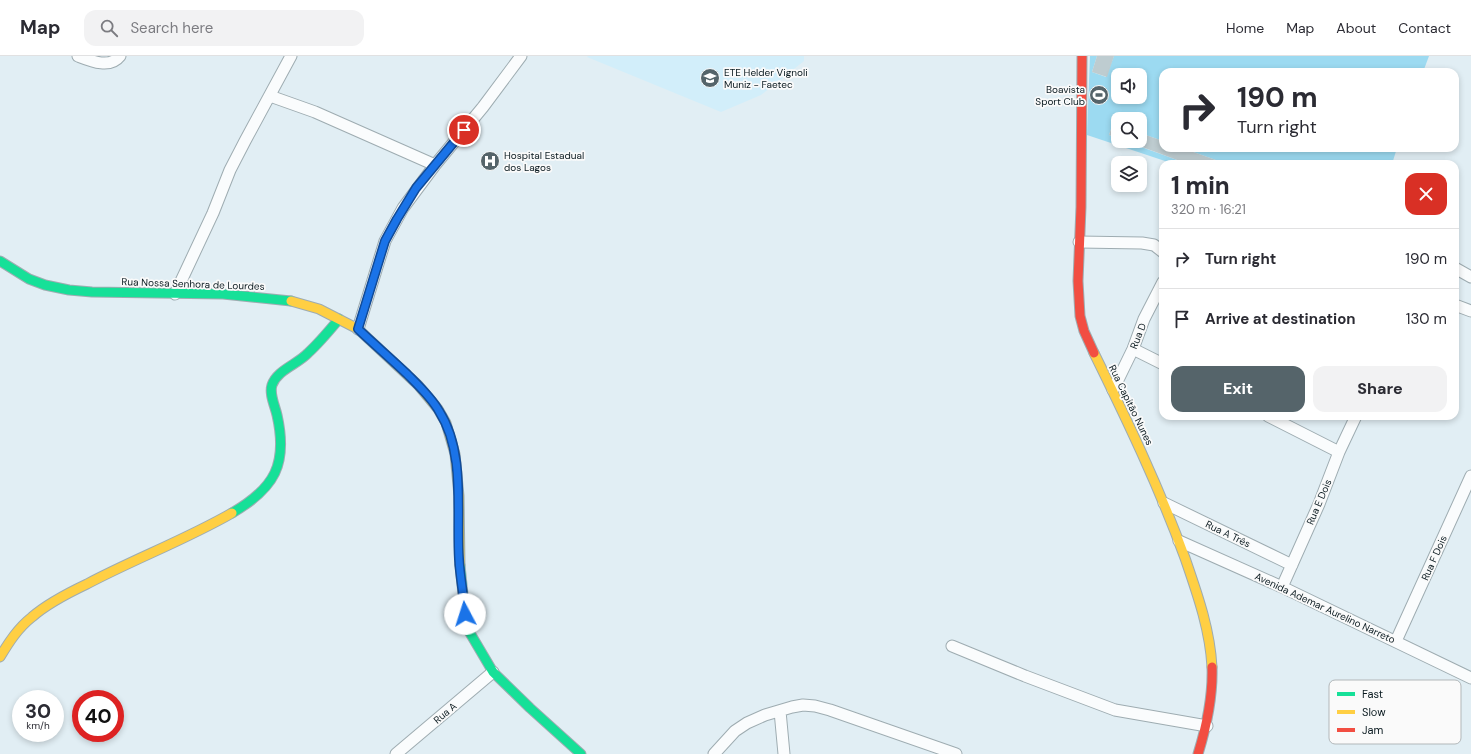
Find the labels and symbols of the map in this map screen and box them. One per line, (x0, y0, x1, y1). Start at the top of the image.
place label: ETE Helder Vignoli Muniz - Faetec (724, 66, 808, 91)
school or university icon: ETE Helder Vignoli Muniz - Faetec (699, 67, 721, 89)
place label: Boavista Sport Club (1035, 83, 1085, 108)
sports icon: Boavista Sport Club (1088, 84, 1110, 106)
pin (447, 113, 481, 147)
place label: Hospital Estadual dos Lagos (504, 149, 584, 174)
hospital icon: Hospital Estadual dos Lagos (479, 150, 501, 172)
street label: Rua Nossa Senhora de Lourdes (121, 275, 265, 293)
street label: Rua D (1127, 321, 1149, 351)
street label: Rua Capitão Nunes (1106, 363, 1156, 447)
street label: Rua E Dois (1304, 477, 1334, 527)
street label: Rua A Três (1203, 518, 1253, 550)
street label: Rua F Dois (1418, 533, 1450, 583)
street label: Avenida Ademar Aurelino Narreto (1253, 570, 1397, 646)
position arrow (444, 593, 486, 635)
legend (1329, 680, 1461, 744)
text: Fast (1362, 687, 1383, 701)
speed limit sign: 40 (72, 690, 124, 742)
street label: Rua A (431, 699, 460, 726)
text: Slow (1362, 705, 1386, 719)
text: Jam (1362, 723, 1383, 737)

